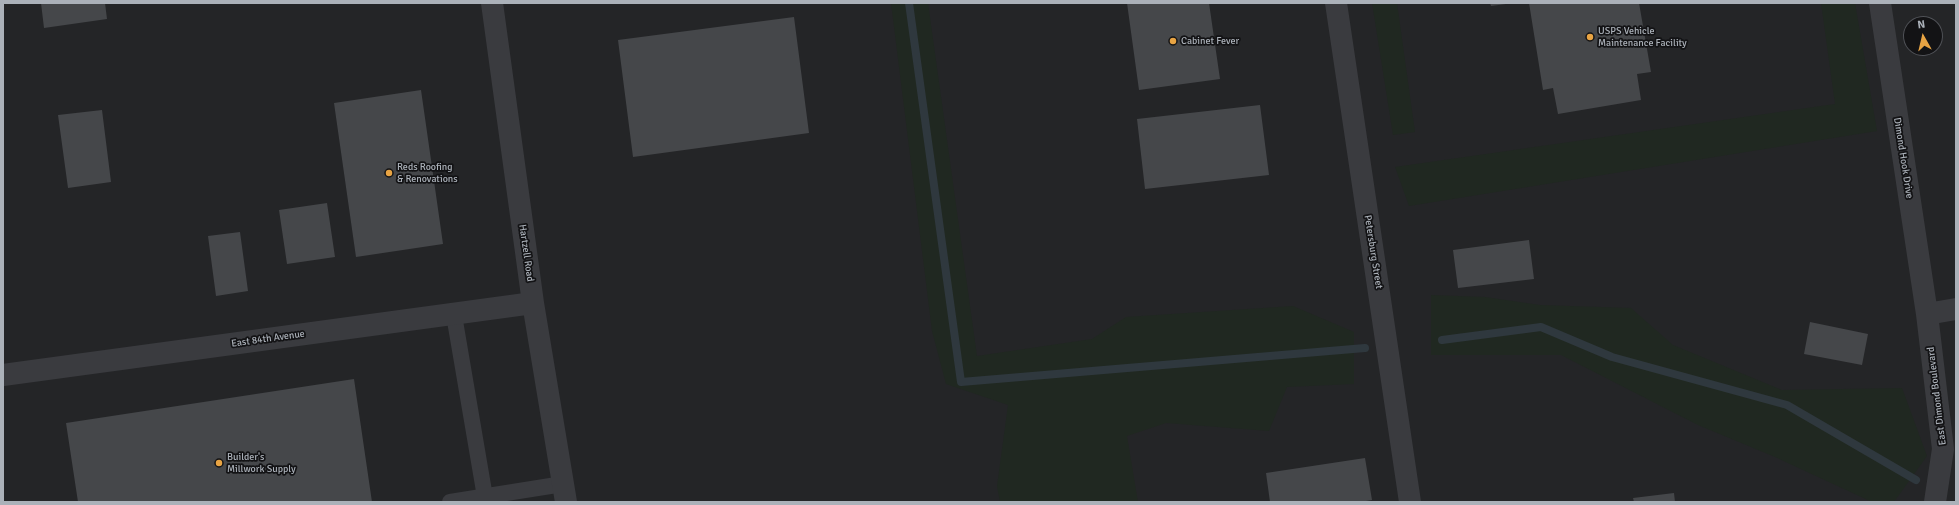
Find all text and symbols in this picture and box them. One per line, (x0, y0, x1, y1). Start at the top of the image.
north arrow (1903, 16, 1943, 56)
text: N (1917, 18, 1926, 32)
place label: USPS Vehicle Maintenance Facility (1598, 25, 1687, 48)
marker: USPS Vehicle Maintenance Facility (1585, 32, 1595, 42)
place label: Cabinet Fever (1181, 35, 1239, 47)
marker: Cabinet Fever (1168, 36, 1178, 46)
street label: Dimond Hook Drive (1891, 117, 1915, 199)
place label: Reds Roofing & Renovations (397, 161, 458, 184)
marker: Reds Roofing & Renovations (384, 168, 394, 178)
street label: Petersburg Street (1361, 214, 1385, 290)
street label: Hartzell Road (516, 223, 536, 283)
street label: East 84th Avenue (231, 328, 305, 350)
street label: East Dimond Boulevard (1925, 346, 1949, 446)
place label: Builder's Millwork Supply (227, 451, 296, 474)
marker: Builder's Millwork Supply (214, 458, 224, 468)

